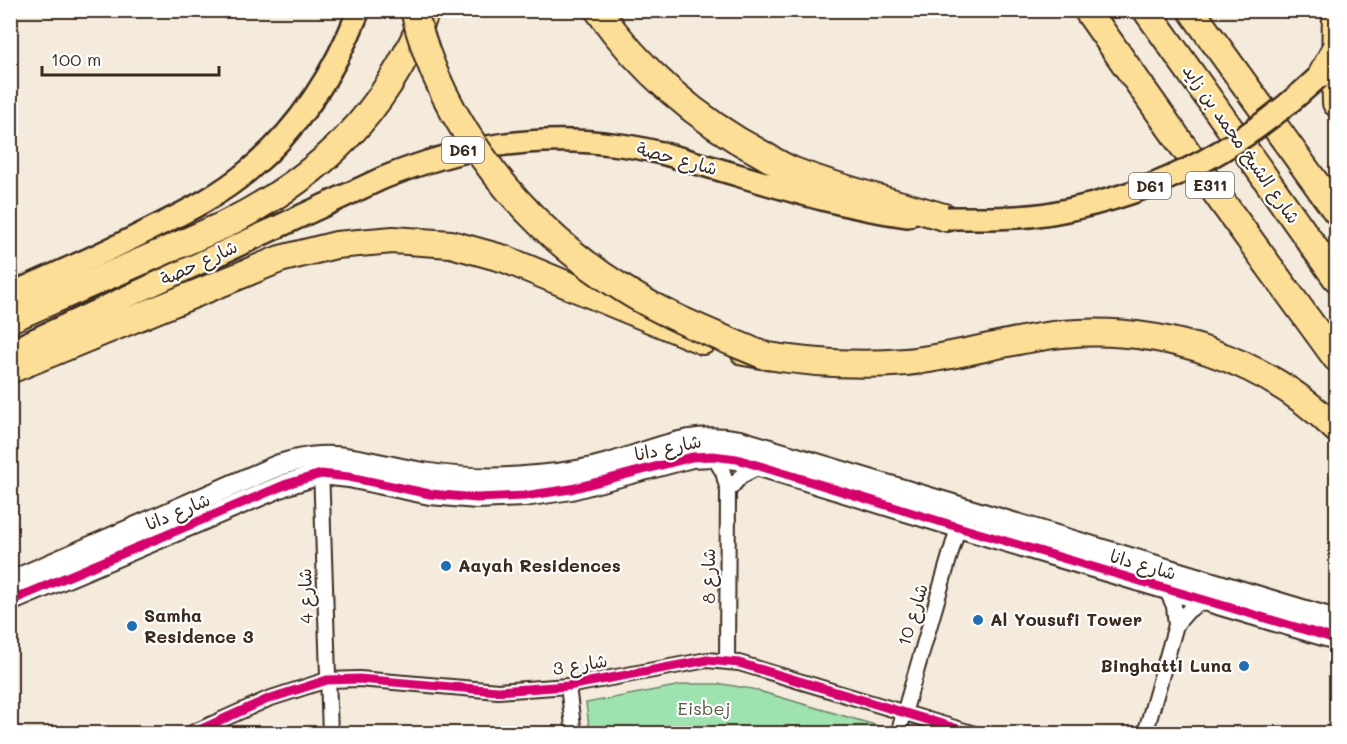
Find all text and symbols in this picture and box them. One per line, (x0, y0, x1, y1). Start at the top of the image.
scale bar (42, 39, 219, 77)
text: 100 m (51, 47, 101, 71)
street label: شارع الشيخ محمد بن زايد (1177, 59, 1306, 229)
street label: شارع حصة (634, 136, 720, 181)
road number: D61 (442, 137, 484, 163)
road number: E311 (1186, 172, 1234, 198)
road number: D61 (1129, 173, 1171, 199)
street label: شارع حصة (156, 234, 241, 291)
street label: شارع دانا (632, 428, 704, 467)
street label: شارع دانا (142, 487, 214, 536)
street label: شارع دانا (1107, 543, 1179, 586)
street label: شارع 8 (696, 548, 721, 604)
place label: Aayah Residences (458, 553, 621, 577)
marker: Aayah Residences (439, 559, 453, 573)
street label: شارع 4 (292, 568, 319, 624)
street label: شارع 10 (891, 581, 934, 649)
place label: Samha Residence 3 (144, 603, 254, 648)
place label: Al Yousufi Tower (990, 607, 1142, 631)
marker: Al Yousufi Tower (971, 613, 985, 627)
marker: Samha Residence 3 (125, 619, 139, 633)
street label: شارع 3 (551, 648, 609, 681)
place label: Binghatti Luna (1101, 653, 1232, 677)
marker: Binghatti Luna (1237, 659, 1251, 673)
park label: Eisbej (677, 696, 731, 720)

